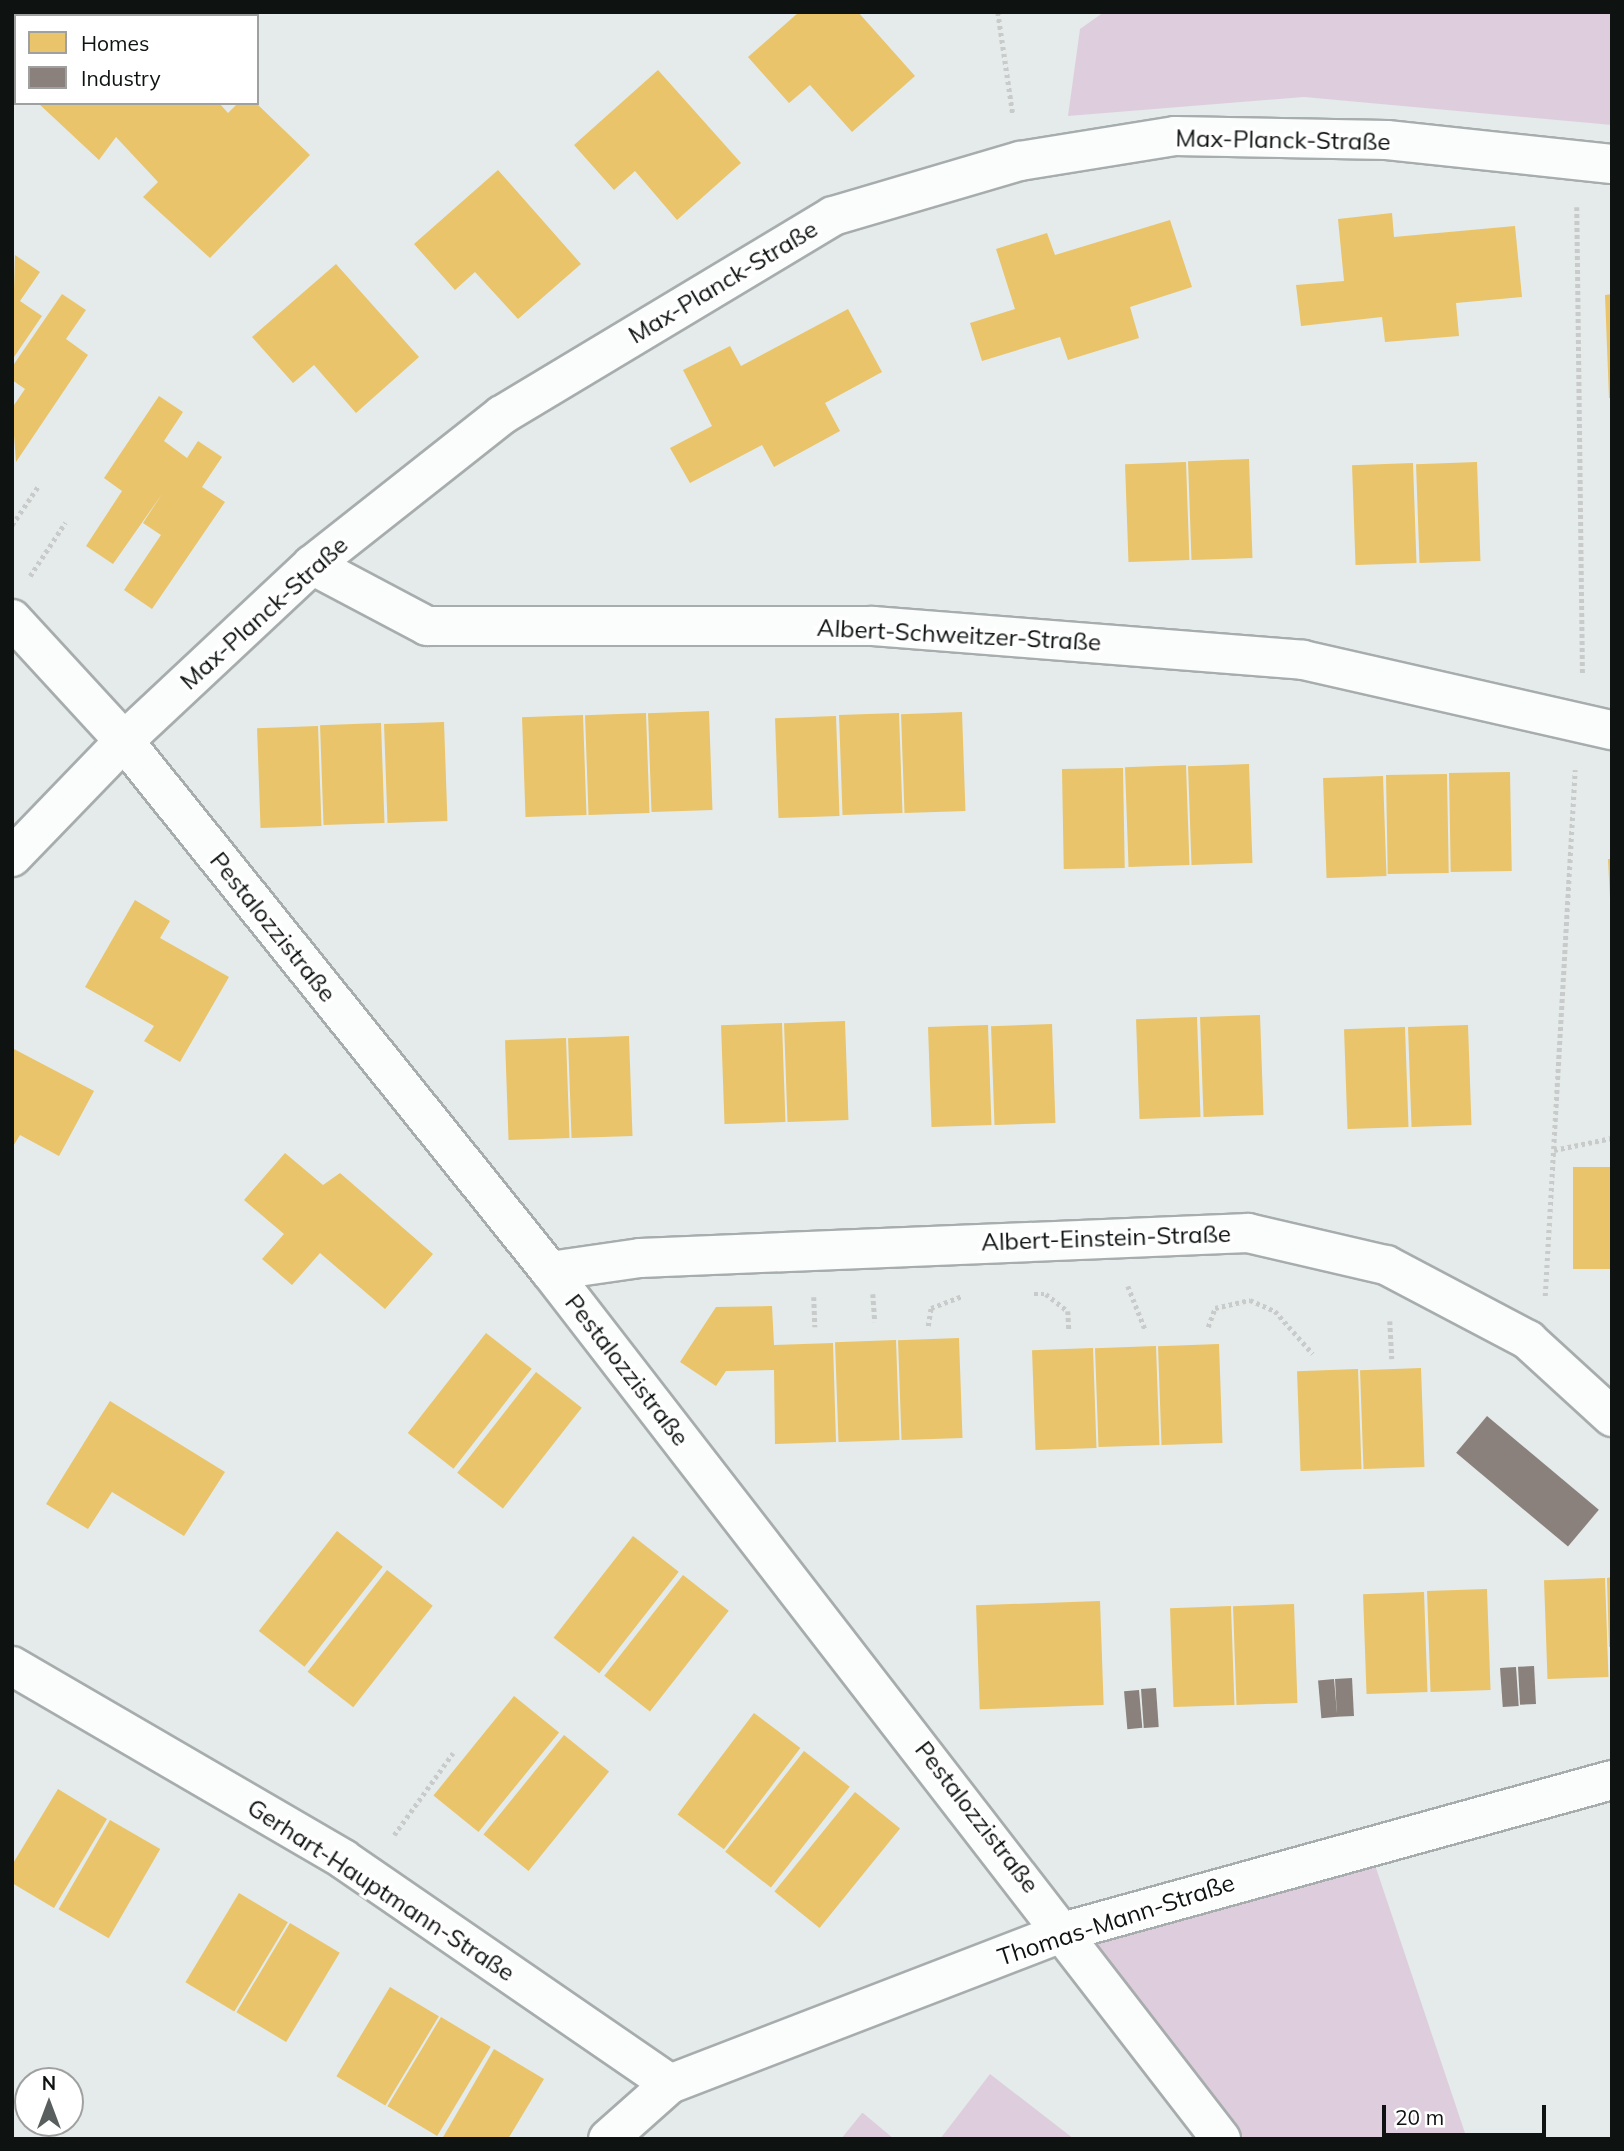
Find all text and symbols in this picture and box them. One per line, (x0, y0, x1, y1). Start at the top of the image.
legend (14, 14, 259, 105)
text: Homes (81, 30, 149, 56)
text: Industry (81, 65, 161, 91)
street label: Max-Planck-Straße (1175, 124, 1391, 156)
street label: Max-Planck-Straße (623, 214, 823, 350)
street label: Max-Planck-Straße (174, 530, 354, 696)
street label: Albert-Schweitzer-Straße (816, 613, 1102, 657)
street label: Pestalozzistraße (204, 846, 342, 1008)
street label: Albert-Einstein-Straße (981, 1219, 1231, 1257)
street label: Pestalozzistraße (559, 1289, 695, 1451)
street label: Pestalozzistraße (909, 1736, 1045, 1898)
street label: Gerhart-Hauptmann-Straße (242, 1793, 520, 1987)
street label: Thomas-Mann-Straße (994, 1868, 1238, 1972)
north arrow (14, 2067, 84, 2137)
text: N (42, 2071, 56, 2095)
scale bar (1386, 2092, 1550, 2136)
text: 20 m (1395, 2104, 1444, 2130)

